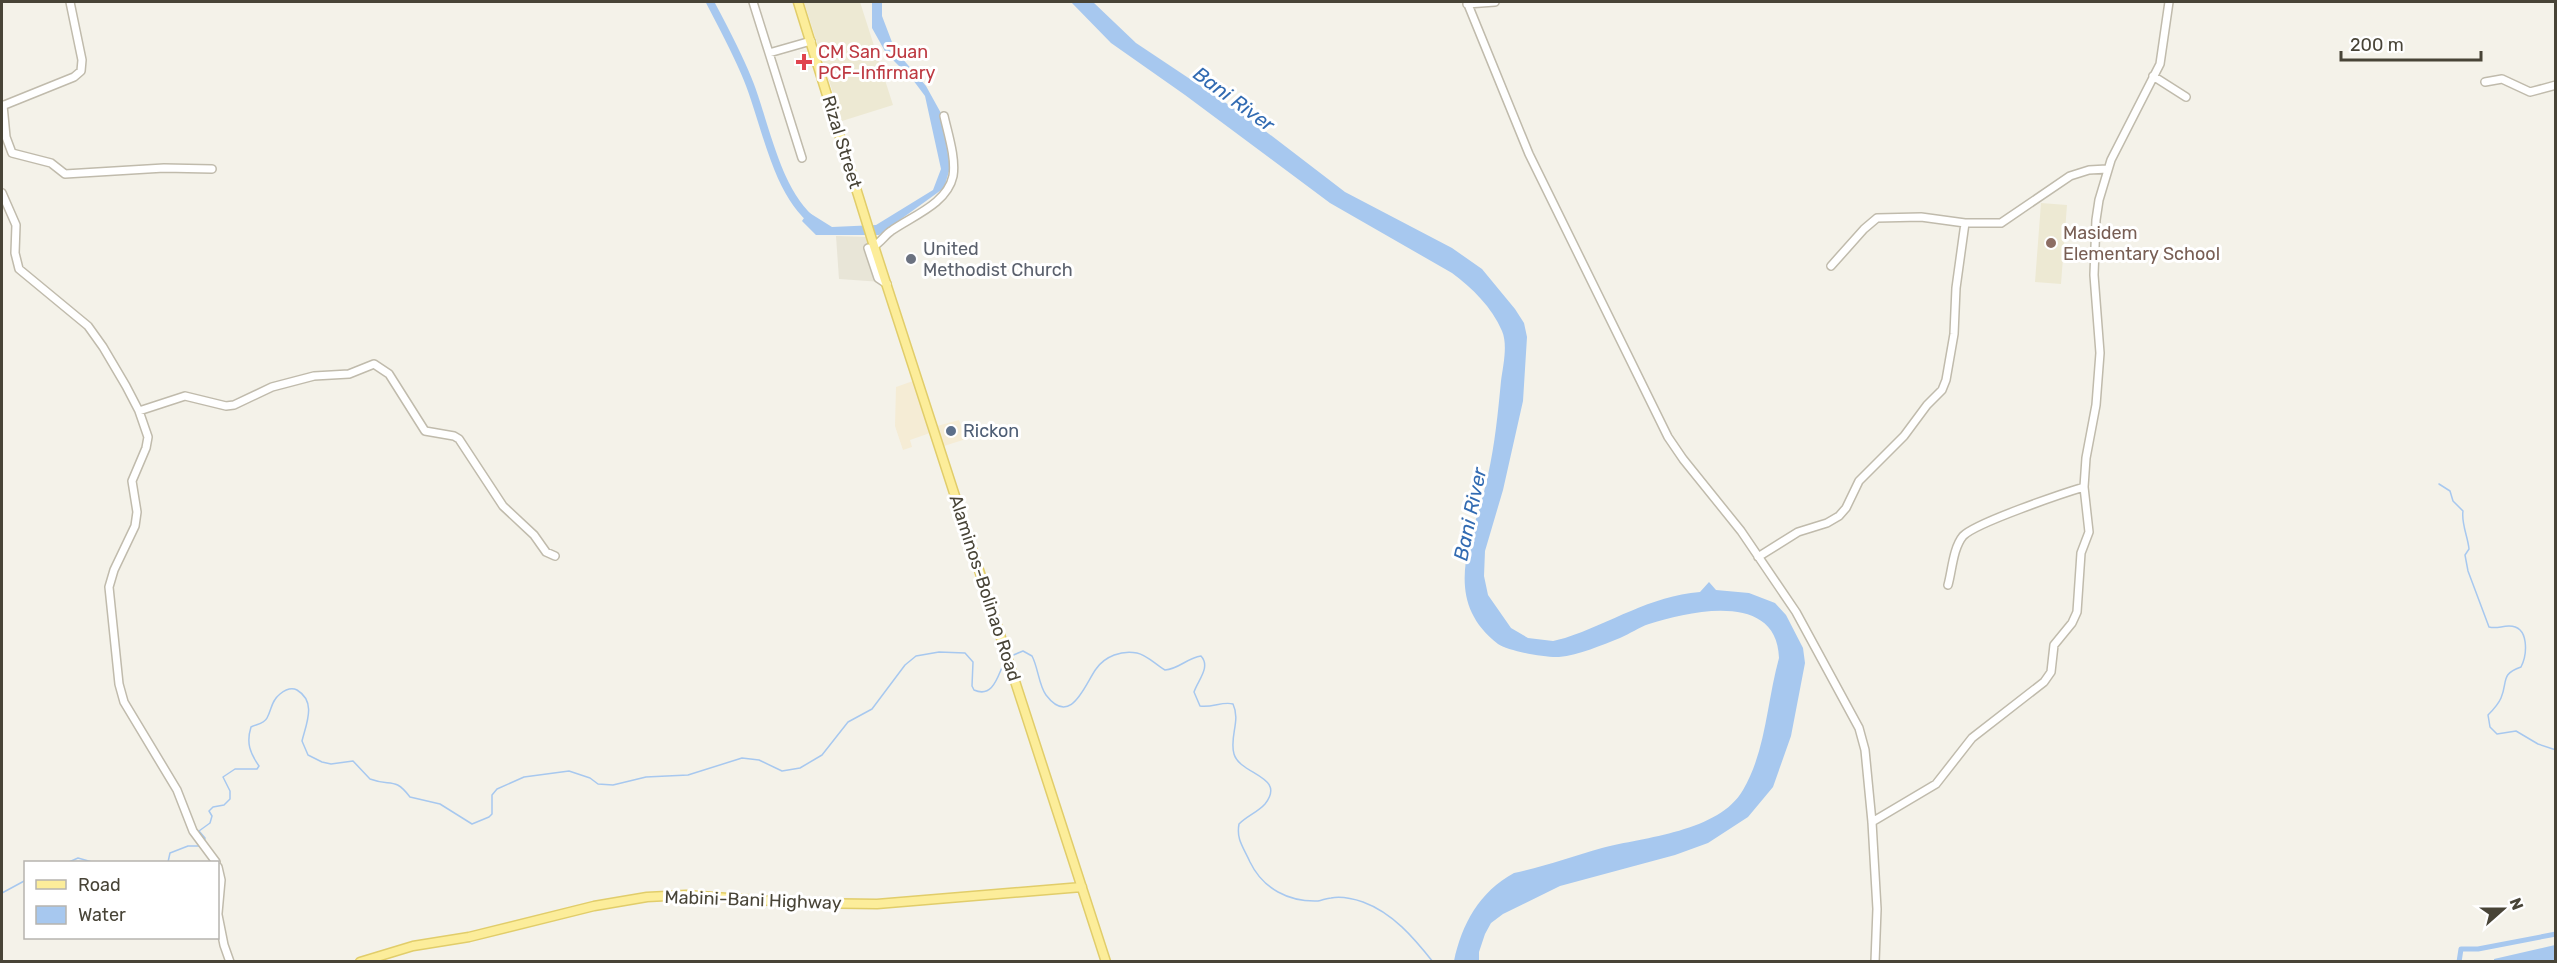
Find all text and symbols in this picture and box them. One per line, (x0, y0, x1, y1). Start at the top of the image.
scale bar (2341, 24, 2480, 62)
text: 200 m (2350, 34, 2404, 56)
place label: CM San Juan PCF-Infirmary (818, 41, 936, 84)
marker: CM San Juan PCF-Infirmary (795, 53, 813, 71)
water label: Bani River (1189, 61, 1280, 137)
street label: Rizal Street (817, 93, 867, 191)
place label: Masidem Elementary School (2063, 222, 2220, 265)
marker: Masidem Elementary School (2044, 236, 2058, 250)
place label: United Methodist Church (923, 238, 1073, 281)
marker: United Methodist Church (904, 252, 918, 266)
place label: Rickon (963, 420, 1019, 442)
marker: Rickon (944, 424, 958, 438)
water label: Bani River (1448, 464, 1492, 563)
street label: Alaminos-Bolinao Road (944, 492, 1026, 684)
legend (24, 861, 219, 939)
text: Road (78, 874, 121, 896)
north arrow (2473, 879, 2533, 939)
street label: Mabini-Bani Highway (664, 886, 842, 914)
text: N (2506, 895, 2527, 913)
text: Water (78, 904, 126, 926)

